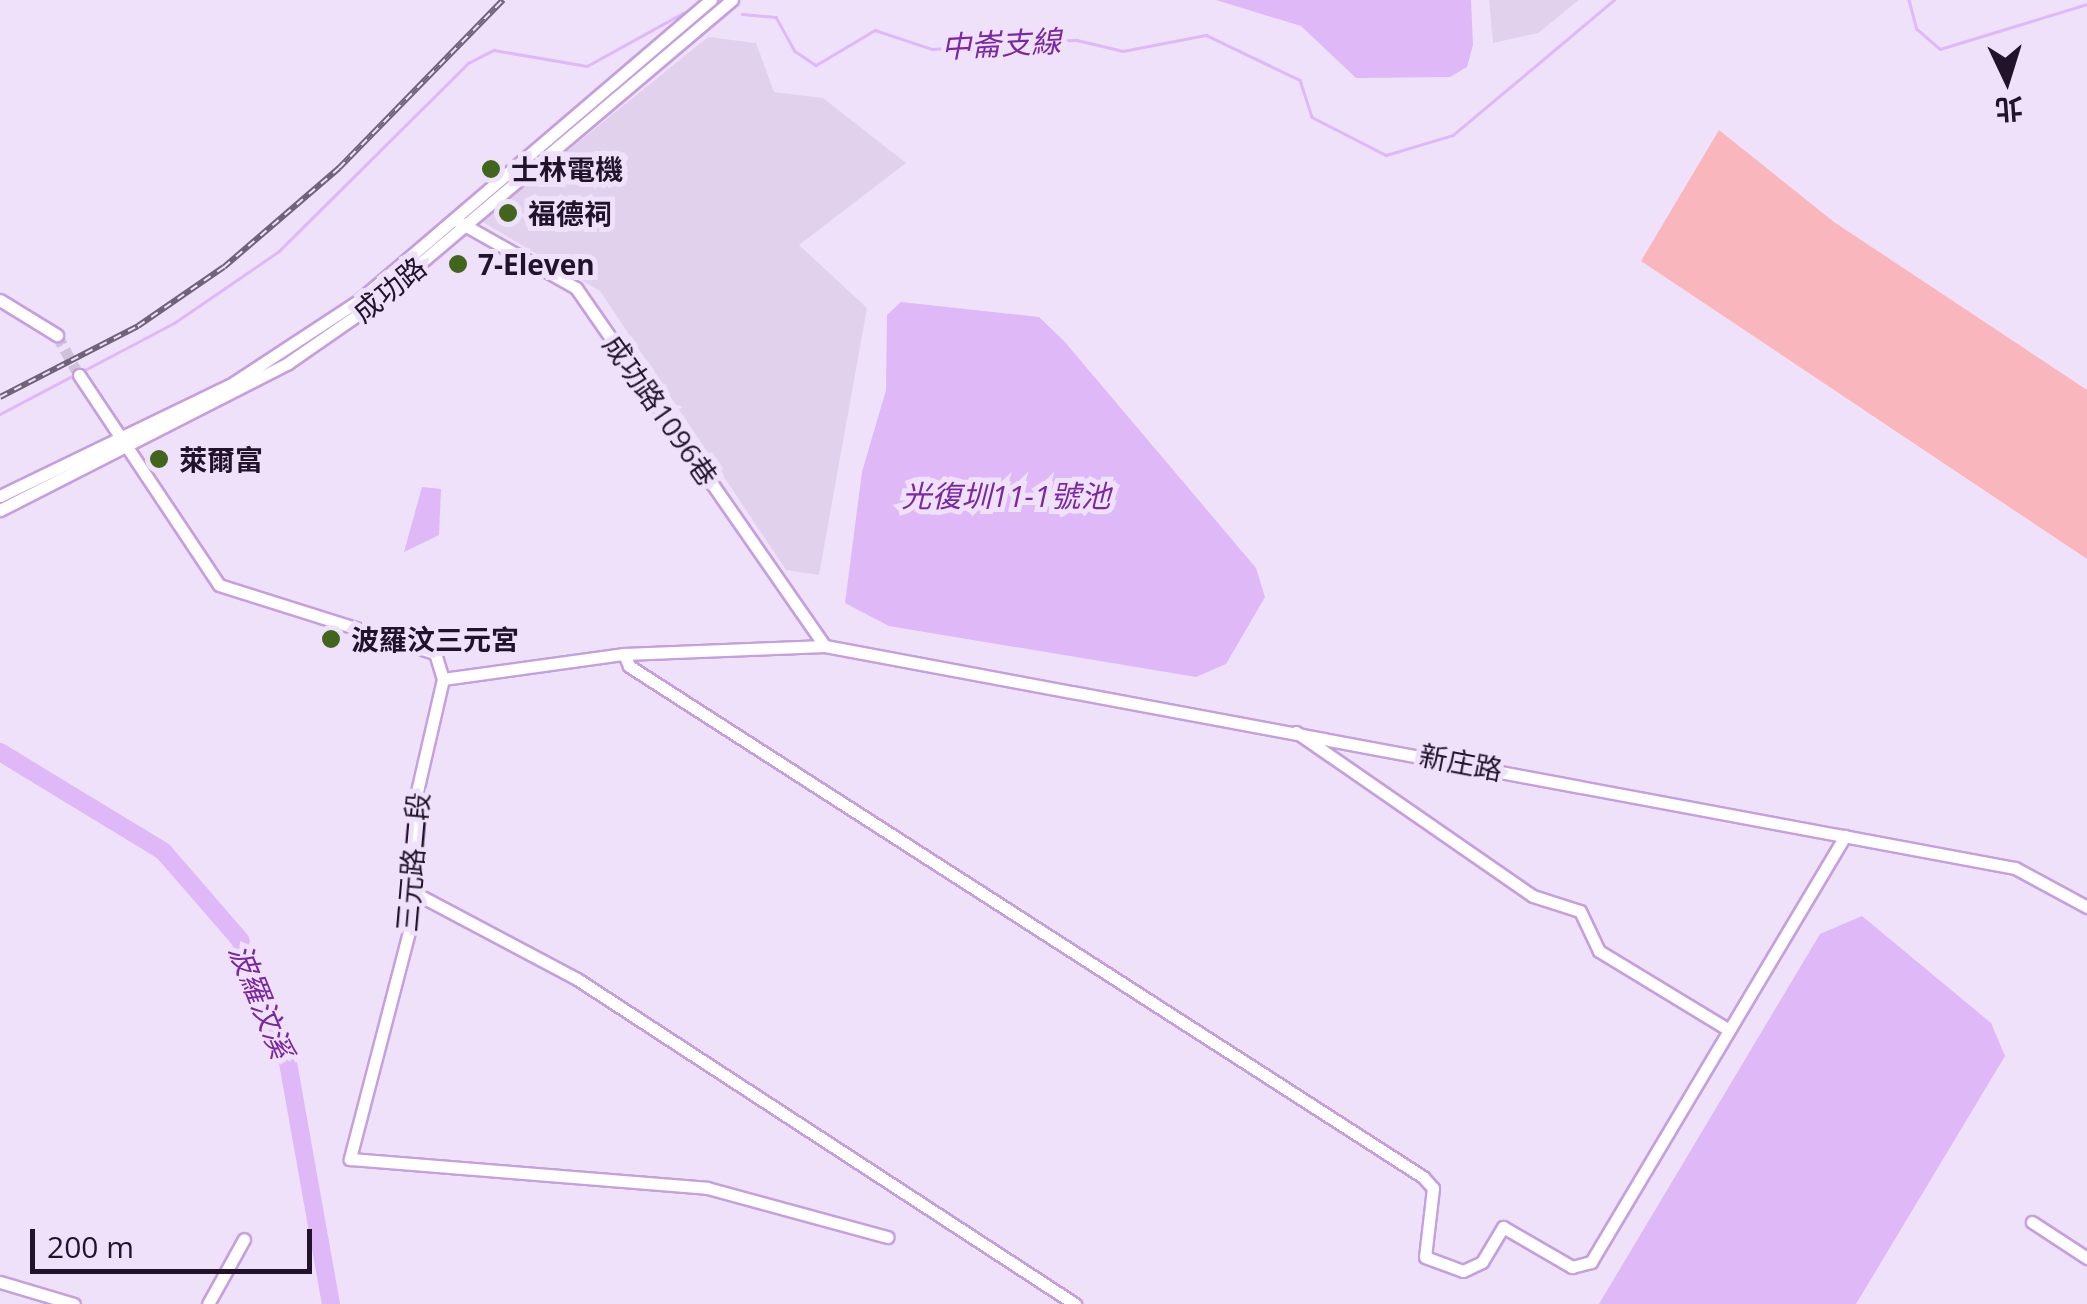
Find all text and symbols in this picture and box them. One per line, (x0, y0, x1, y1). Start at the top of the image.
water label: 中崙支線 (940, 23, 1062, 65)
north arrow (1957, 30, 2057, 130)
text: 北 (1994, 90, 2024, 130)
place label: 士林電機 (511, 152, 623, 186)
marker: 士林電機 (480, 158, 502, 180)
place label: 福德祠 (528, 196, 612, 230)
marker: 福德祠 (497, 202, 519, 224)
place label: 7-Eleven (478, 247, 595, 281)
street label: 成功路 (346, 250, 432, 328)
marker: 7-Eleven (447, 253, 469, 275)
street label: 成功路1096巷 (597, 328, 725, 492)
place label: 萊爾富 (179, 442, 263, 476)
marker: 萊爾富 (148, 448, 170, 470)
water label: 光復圳11-1號池 (902, 478, 1110, 514)
place label: 波羅汶三元宮 (351, 622, 519, 656)
marker: 波羅汶三元宮 (320, 628, 342, 650)
street label: 新庄路 (1417, 737, 1505, 787)
street label: 三元路二段 (389, 791, 435, 933)
water label: 波羅汶溪 (222, 939, 300, 1063)
scale bar (35, 1209, 318, 1271)
text: 200 m (47, 1226, 134, 1267)

